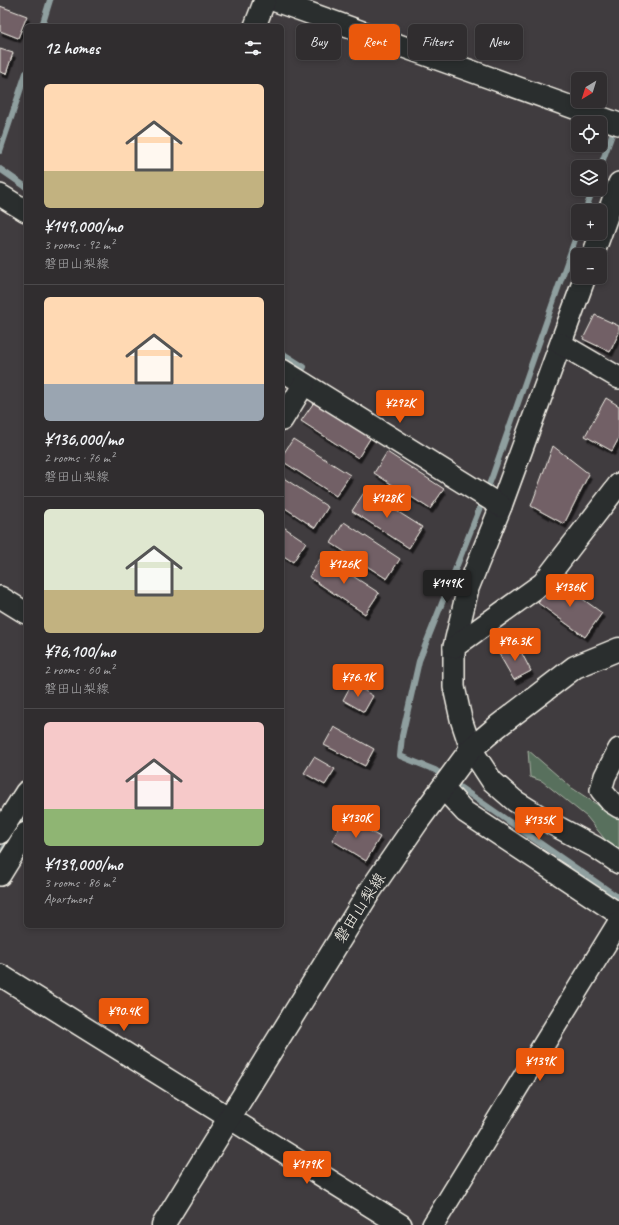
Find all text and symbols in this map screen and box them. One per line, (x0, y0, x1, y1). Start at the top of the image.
chip: Buy (296, 24, 341, 60)
chip: Rent (349, 24, 400, 60)
chip: Filters (408, 24, 467, 60)
chip: New (475, 24, 523, 60)
icon: filters (242, 37, 264, 59)
text: 12 homes (44, 38, 100, 59)
north arrow (571, 72, 607, 108)
map controls (571, 72, 607, 284)
icon: home (118, 110, 190, 182)
button: locate (571, 116, 607, 152)
button: layers (571, 160, 607, 196)
button: + (571, 204, 607, 240)
text: ¥149,000/mo (44, 216, 123, 237)
text: 3 rooms · 92 m² (44, 237, 114, 253)
button: − (571, 248, 607, 284)
text: 磐田山梨線 (44, 256, 109, 272)
icon: home (118, 323, 190, 395)
pin: ¥292K (372, 390, 428, 424)
text: ¥292K (385, 395, 415, 411)
text: ¥136,000/mo (44, 429, 123, 450)
text: 2 rooms · 76 m² (44, 450, 114, 466)
text: 磐田山梨線 (44, 469, 109, 485)
pin: ¥128K (359, 485, 415, 519)
text: ¥128K (372, 490, 402, 506)
icon: home (118, 535, 190, 607)
pin: ¥126K (316, 551, 372, 585)
text: ¥126K (329, 556, 359, 572)
pin: ¥149K (419, 570, 475, 604)
pin: ¥136K (542, 574, 598, 608)
text: ¥149K (432, 575, 462, 591)
text: ¥136K (555, 579, 585, 595)
pin: ¥96.3K (482, 628, 548, 662)
text: ¥96.3K (499, 633, 531, 649)
text: ¥76,100/mo (44, 641, 115, 662)
text: 2 rooms · 60 m² (44, 662, 114, 678)
pin: ¥76.1K (325, 664, 391, 698)
text: ¥76.1K (342, 669, 374, 685)
text: 磐田山梨線 (44, 681, 109, 697)
icon: home (118, 748, 190, 820)
pin: ¥130K (328, 805, 384, 839)
pin: ¥135K (511, 807, 567, 841)
text: ¥130K (341, 810, 371, 826)
text: ¥135K (524, 812, 554, 828)
text: ¥139,000/mo (44, 854, 123, 875)
street label: 磐田山梨線 (330, 869, 390, 947)
text: 3 rooms · 86 m² (44, 875, 114, 891)
text: Apartment (44, 891, 92, 907)
pin: ¥90.4K (91, 998, 157, 1032)
text: ¥90.4K (108, 1003, 140, 1019)
pin: ¥139K (512, 1048, 568, 1082)
text: ¥139K (525, 1053, 555, 1069)
pin: ¥179K (279, 1151, 335, 1185)
text: ¥179K (292, 1156, 322, 1172)

